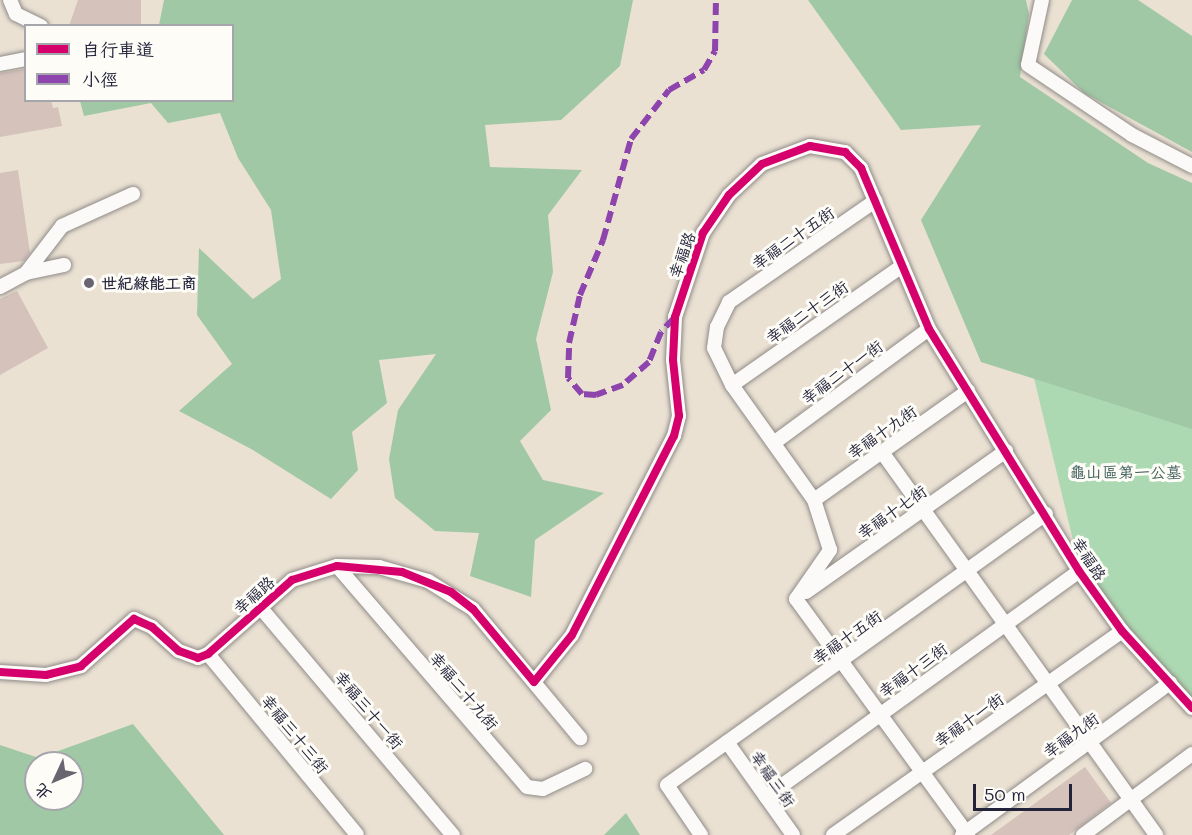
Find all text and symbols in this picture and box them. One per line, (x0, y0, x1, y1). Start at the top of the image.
legend (24, 24, 234, 102)
text: 自行車道 (82, 37, 154, 61)
text: 小徑 (82, 67, 118, 91)
street label: 幸福二十五街 (748, 203, 838, 273)
street label: 幸福路 (665, 229, 699, 281)
place label: 世紀綠能工商 (101, 273, 197, 293)
marker: 世紀綠能工商 (82, 276, 96, 290)
street label: 幸福二十三街 (762, 277, 852, 347)
street label: 幸福二十一街 (798, 336, 886, 408)
street label: 幸福十九街 (844, 401, 920, 463)
park label: 龜山區第一公墓 (1070, 462, 1182, 482)
street label: 幸福十七街 (854, 481, 930, 543)
street label: 幸福路 (1068, 534, 1110, 584)
street label: 幸福路 (230, 572, 278, 618)
street label: 幸福十五街 (809, 606, 885, 668)
street label: 幸福十三街 (875, 639, 951, 701)
street label: 幸福二十九街 (426, 648, 502, 734)
street label: 幸福三十一街 (331, 667, 407, 753)
street label: 幸福十一街 (931, 689, 1007, 751)
street label: 幸福三十三街 (257, 691, 333, 777)
street label: 幸福九街 (1039, 708, 1103, 762)
street label: 幸福三街 (747, 747, 799, 811)
north arrow (24, 751, 84, 811)
scale bar (976, 772, 1075, 810)
text: 北 (29, 779, 55, 806)
text: 50 m (984, 782, 1026, 806)

